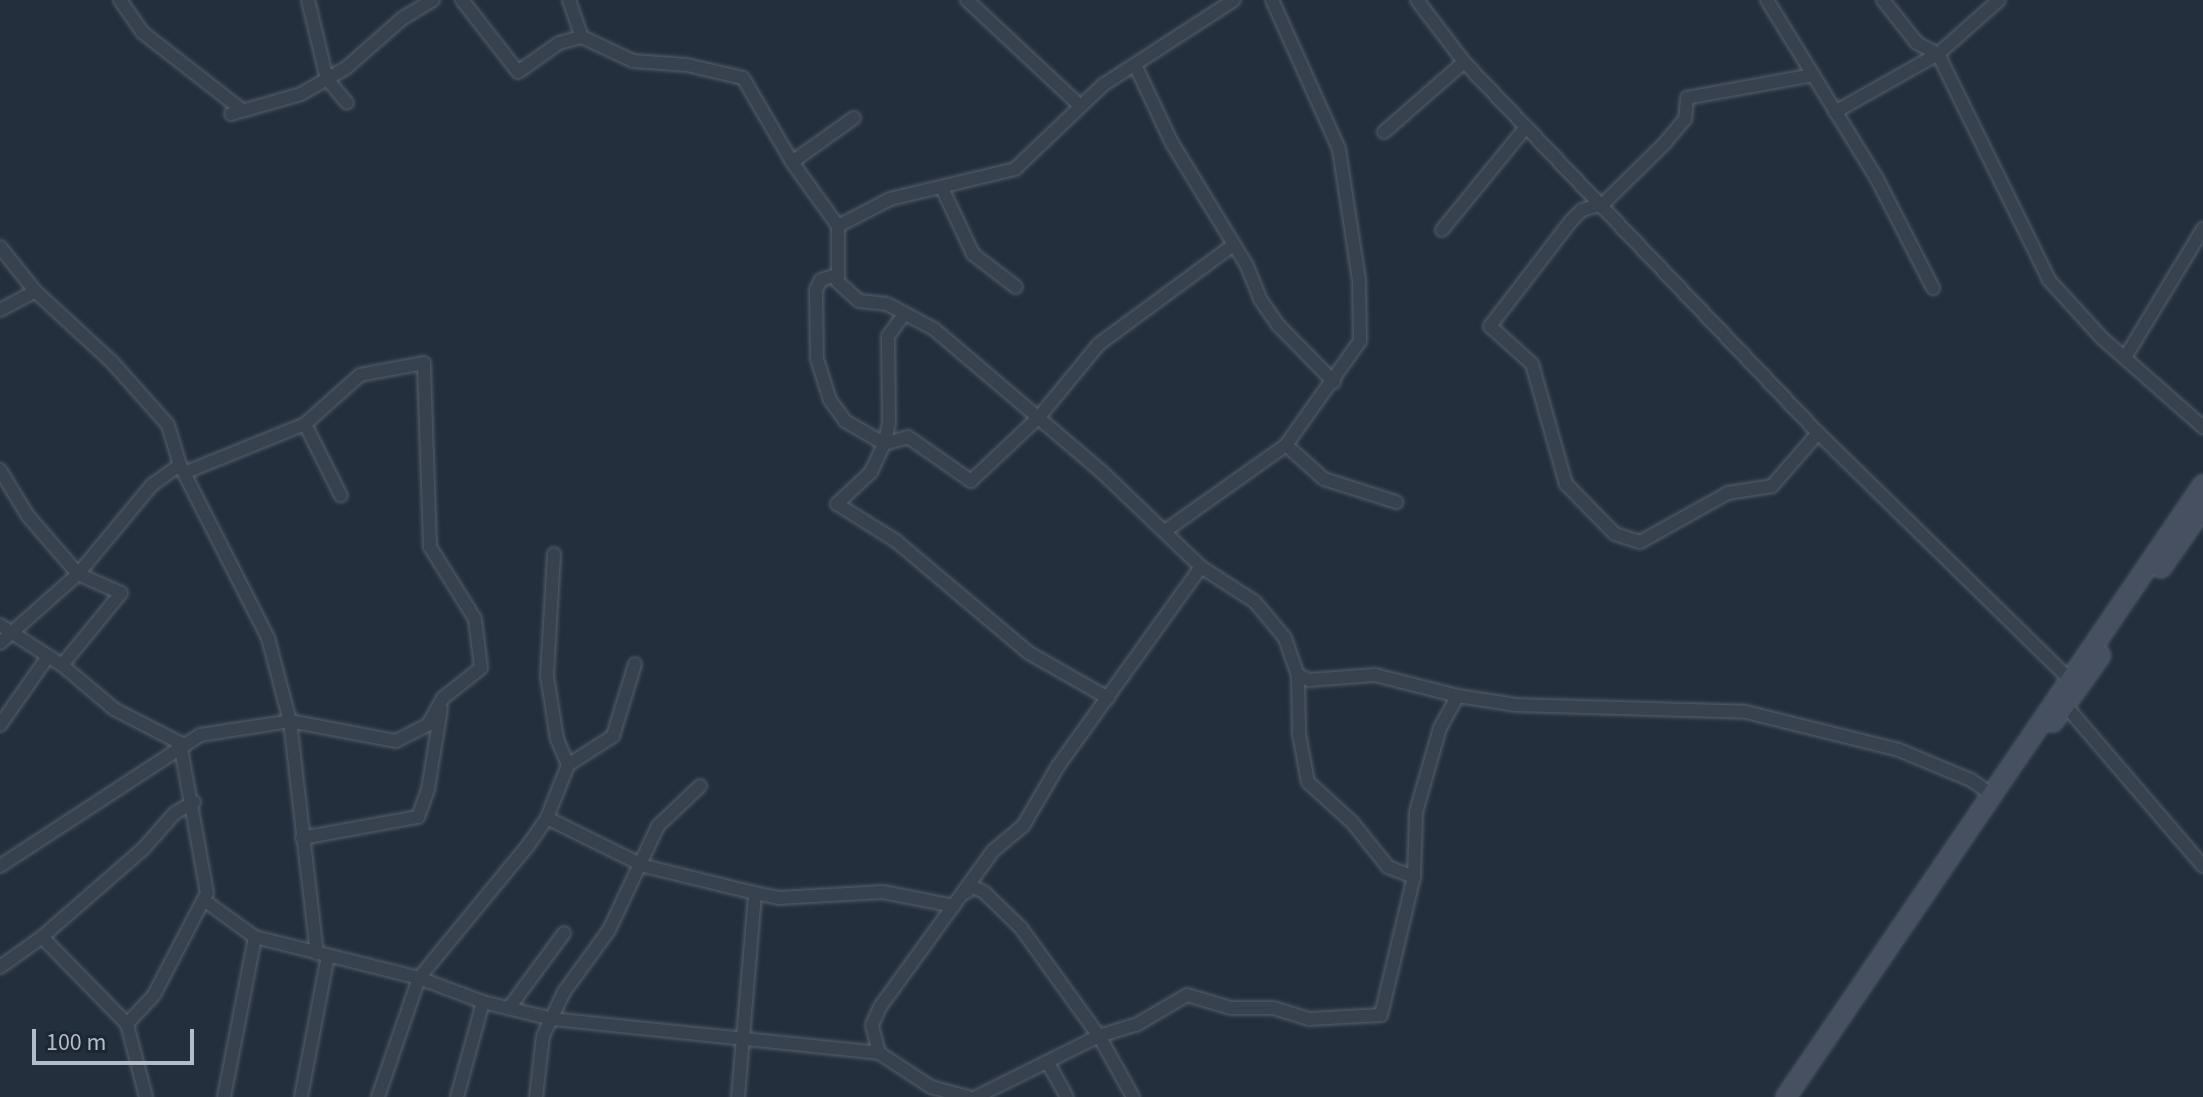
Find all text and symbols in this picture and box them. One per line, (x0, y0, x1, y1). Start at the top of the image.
scale bar (36, 1013, 198, 1063)
text: 100 m (46, 1025, 106, 1060)

